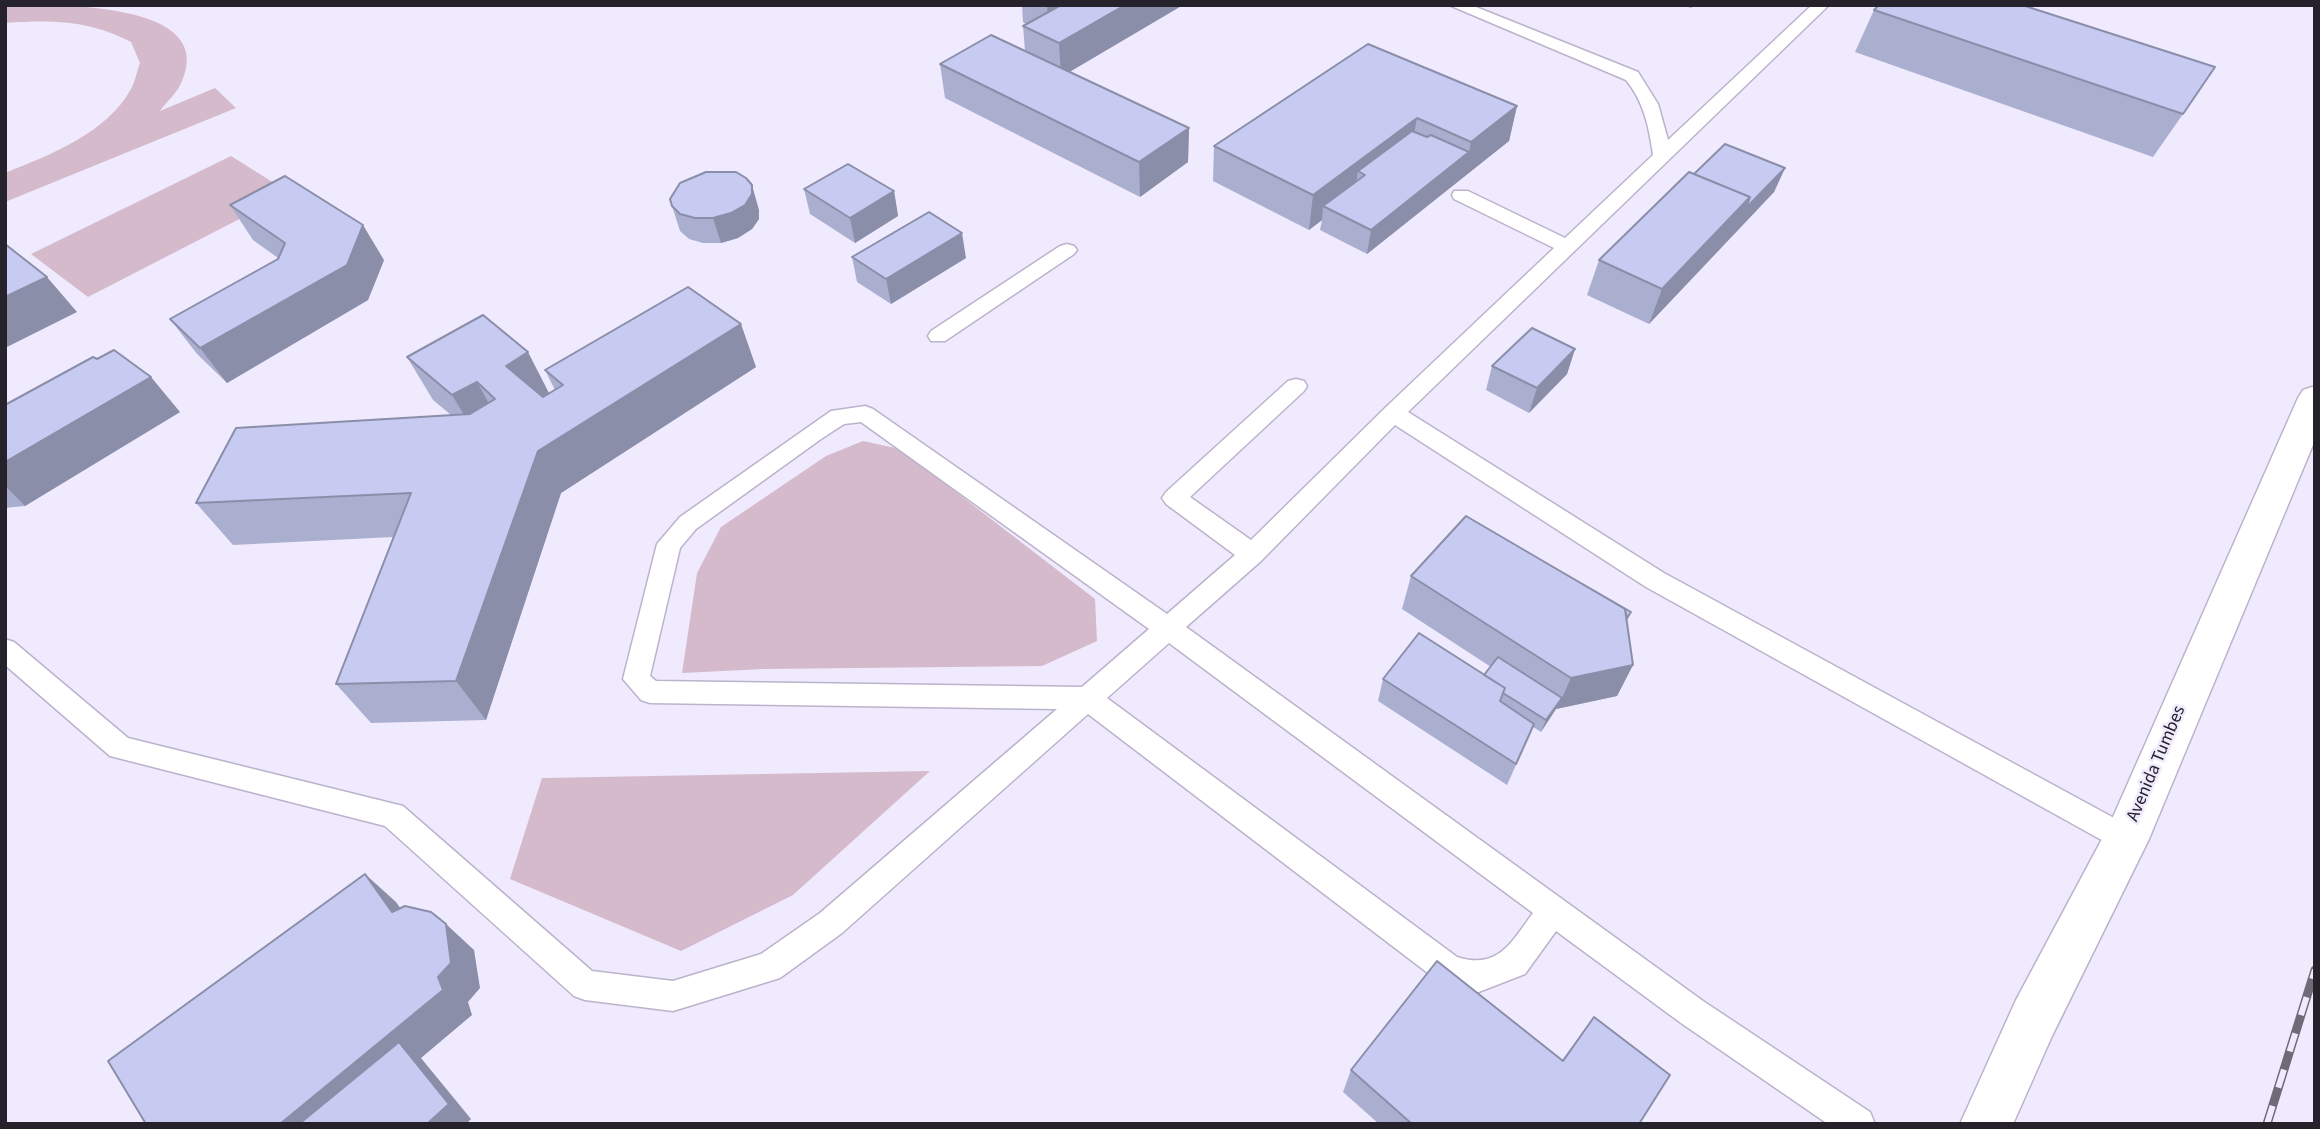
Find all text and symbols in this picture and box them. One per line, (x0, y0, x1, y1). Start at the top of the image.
street label: Avenida Tumbes (2123, 703, 2191, 825)

